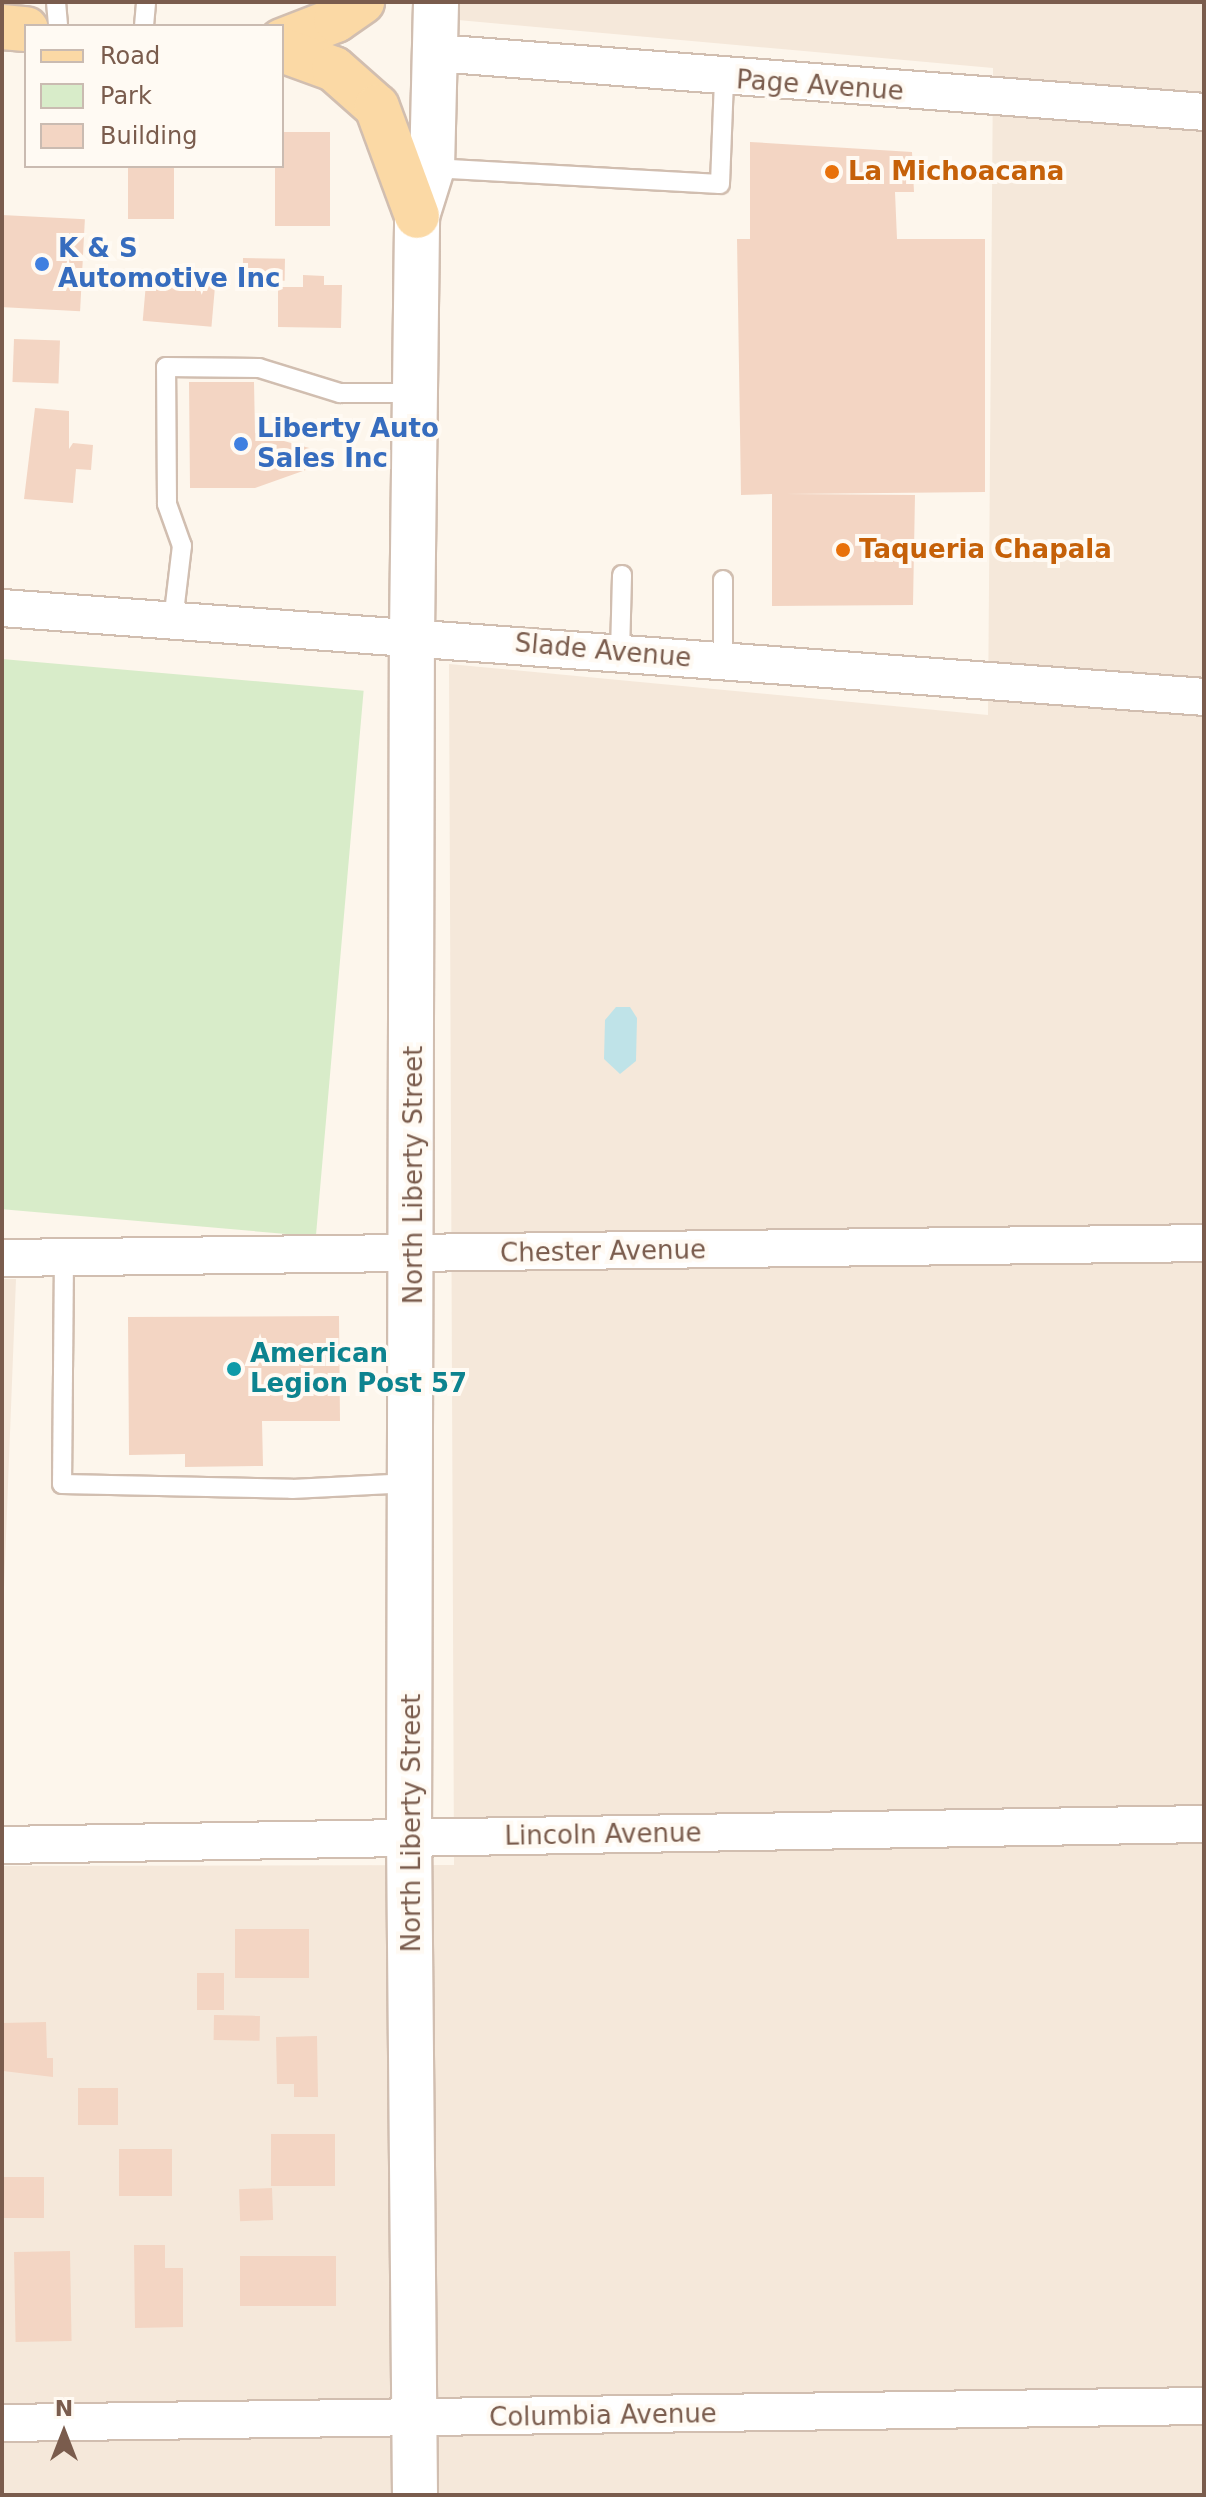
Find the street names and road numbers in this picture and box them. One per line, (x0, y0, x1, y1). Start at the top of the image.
street label: Page Avenue (735, 65, 905, 107)
street label: Slade Avenue (513, 628, 693, 674)
street label: North Liberty Street (398, 1046, 430, 1304)
street label: Chester Avenue (500, 1235, 706, 1269)
street label: North Liberty Street (396, 1694, 428, 1952)
street label: Lincoln Avenue (504, 1818, 702, 1852)
street label: Columbia Avenue (489, 2398, 717, 2434)

